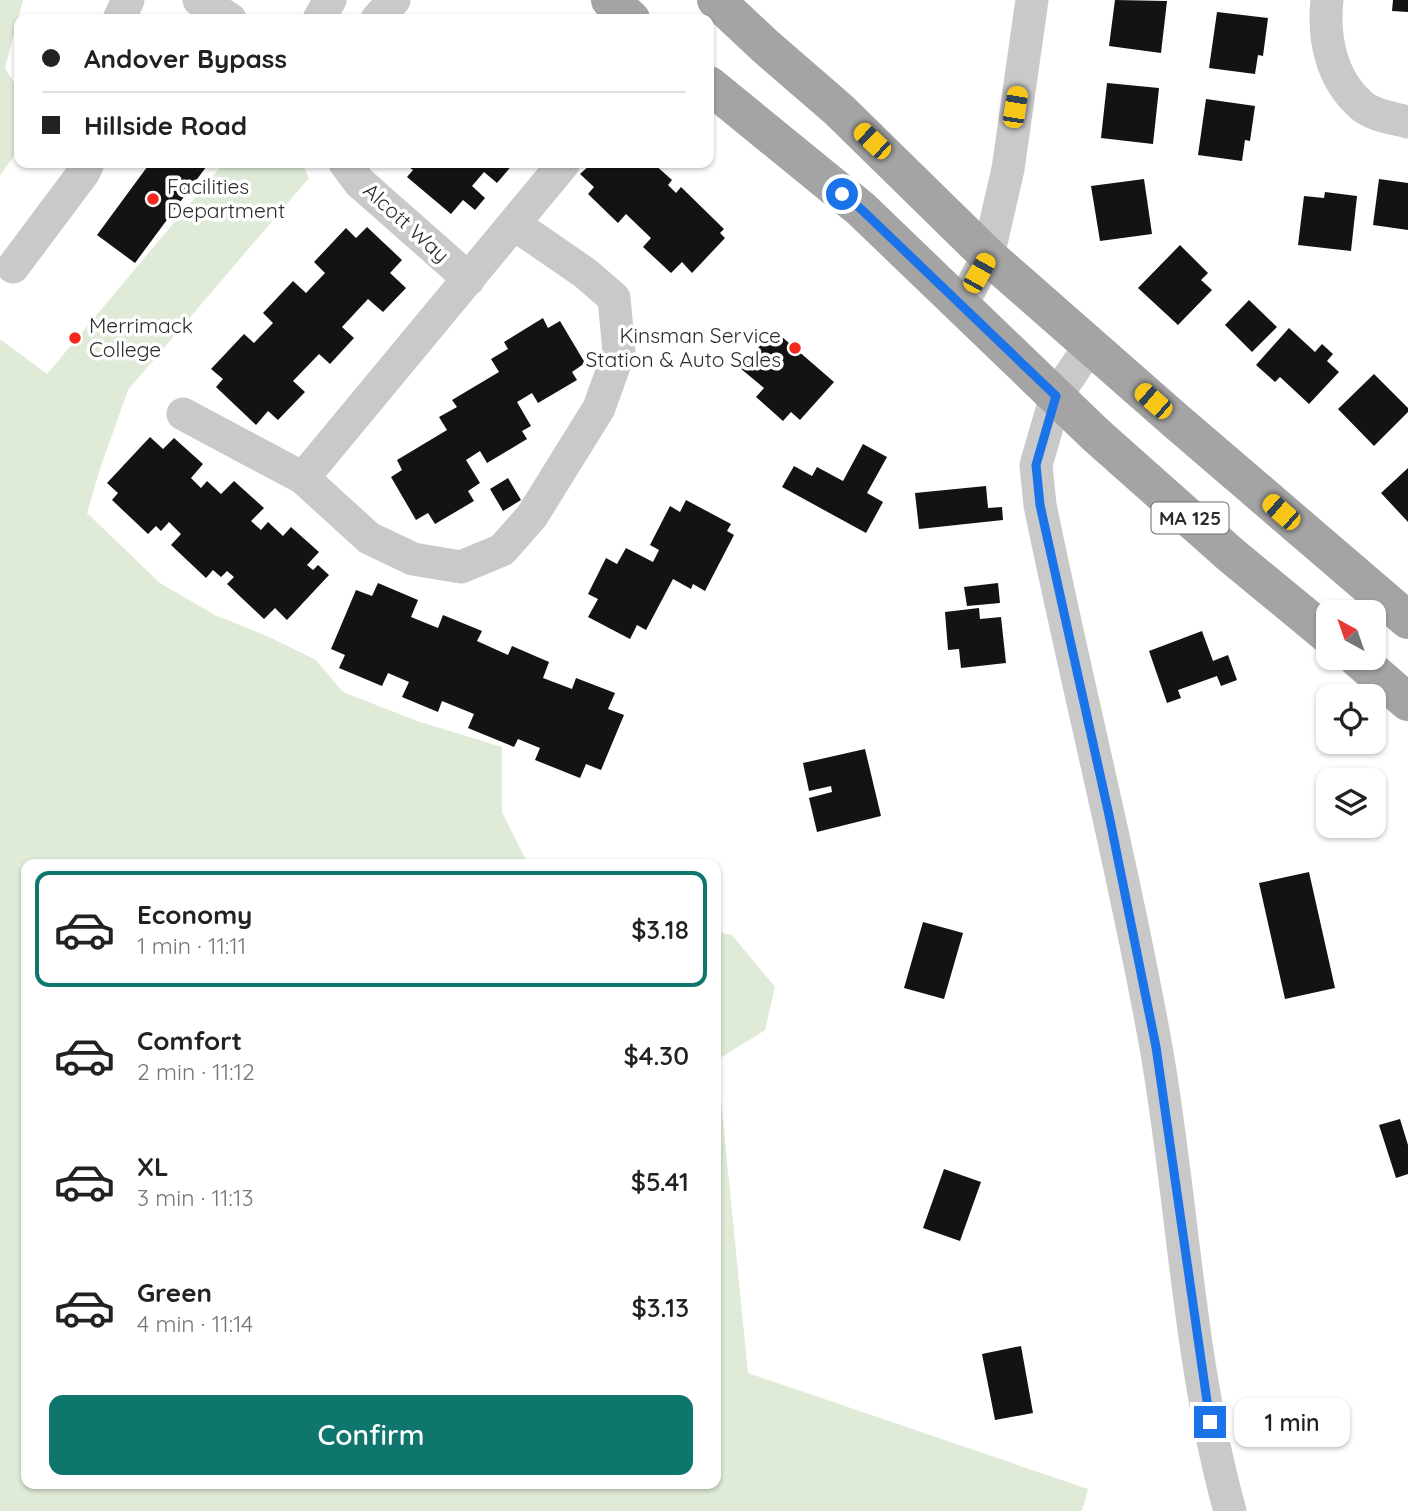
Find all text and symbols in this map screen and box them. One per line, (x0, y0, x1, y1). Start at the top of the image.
text: Andover Bypass (84, 42, 287, 75)
car (1002, 85, 1029, 129)
text: Hillside Road (84, 109, 247, 142)
car (850, 119, 895, 163)
place label: Facilities Department (167, 173, 285, 223)
street label: Alcott Way (358, 177, 455, 268)
route start (826, 178, 858, 210)
marker: Facilities Department (145, 191, 161, 207)
car (960, 250, 999, 296)
place label: Merrimack College (89, 312, 193, 362)
place label: Kinsman Service Station & Auto Sales (586, 322, 781, 372)
marker: Merrimack College (67, 330, 83, 346)
marker: Kinsman Service Station & Auto Sales (787, 340, 803, 356)
car (1131, 379, 1176, 423)
car (1259, 490, 1304, 534)
road number: MA 125 (1152, 503, 1228, 534)
north arrow (1316, 600, 1386, 670)
map controls (1316, 600, 1386, 838)
button: locate (1316, 684, 1386, 754)
button: layers (1316, 768, 1386, 838)
icon: car (53, 898, 116, 961)
text: Economy (137, 898, 252, 931)
text: $3.18 (631, 913, 689, 946)
text: 1 min · 11:11 (137, 931, 246, 960)
icon: car (53, 1024, 116, 1087)
text: Comfort (137, 1024, 242, 1057)
text: $4.30 (623, 1039, 689, 1072)
text: 2 min · 11:12 (137, 1057, 255, 1086)
icon: car (53, 1150, 116, 1213)
text: XL (137, 1150, 169, 1183)
text: $5.41 (631, 1165, 689, 1198)
text: 3 min · 11:13 (137, 1183, 253, 1212)
icon: car (53, 1276, 116, 1339)
text: Green (137, 1276, 212, 1309)
text: $3.13 (631, 1291, 689, 1324)
text: 4 min · 11:14 (137, 1309, 253, 1338)
button: Confirm (49, 1395, 693, 1475)
callout: 1 min (1234, 1398, 1350, 1446)
route end (1194, 1406, 1226, 1438)
text: 1 min (1264, 1408, 1320, 1437)

